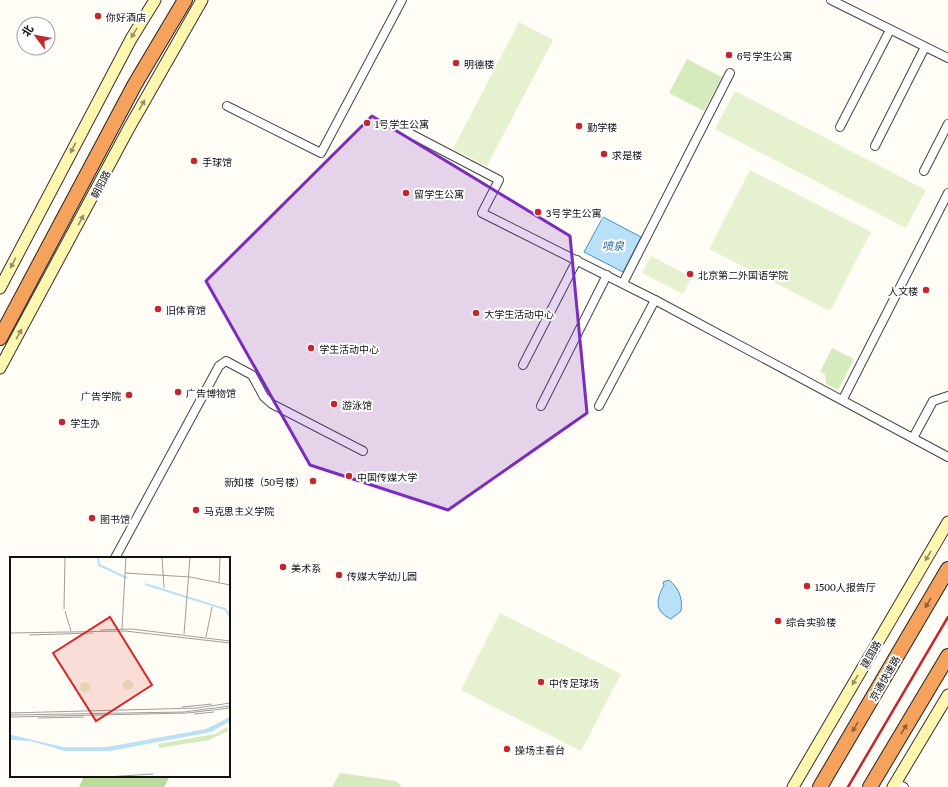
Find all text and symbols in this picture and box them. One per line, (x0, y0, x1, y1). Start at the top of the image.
place label: 你好酒店 (105, 9, 146, 24)
marker: 你好酒店 (93, 11, 103, 21)
north arrow (16, 16, 56, 56)
text: 北 (17, 21, 36, 39)
one-way arrow (130, 28, 138, 38)
place label: 6号学生公寓 (737, 48, 792, 63)
marker: 6号学生公寓 (724, 50, 734, 60)
place label: 明德楼 (464, 56, 494, 71)
marker: 明德楼 (451, 58, 461, 68)
one-way arrow (138, 99, 145, 111)
place label: 1号学生公寓 (375, 116, 429, 131)
marker: 1号学生公寓 (362, 118, 372, 128)
place label: 勤学楼 (587, 119, 617, 134)
marker: 勤学楼 (574, 121, 584, 131)
one-way arrow (70, 142, 76, 154)
place label: 求是楼 (612, 147, 642, 162)
marker: 求是楼 (599, 149, 609, 159)
place label: 手球馆 (202, 154, 232, 169)
marker: 手球馆 (189, 156, 199, 166)
street label: 朝阳路 (86, 167, 114, 201)
place label: 留学生公寓 (414, 186, 464, 201)
marker: 留学生公寓 (401, 188, 411, 198)
place label: 3号学生公寓 (546, 205, 601, 220)
marker: 3号学生公寓 (533, 207, 543, 217)
one-way arrow (77, 214, 84, 225)
water label: 喷泉 (602, 237, 625, 253)
one-way arrow (10, 257, 16, 269)
place label: 北京第二外国语学院 (698, 267, 788, 282)
marker: 北京第二外国语学院 (685, 269, 695, 279)
place label: 人文楼 (888, 283, 918, 298)
marker: 人文楼 (921, 285, 931, 295)
place label: 旧体育馆 (166, 302, 206, 317)
marker: 旧体育馆 (153, 304, 163, 314)
place label: 大学生活动中心 (484, 306, 554, 321)
marker: 大学生活动中心 (471, 308, 481, 318)
one-way arrow (16, 328, 23, 340)
place label: 学生活动中心 (319, 341, 379, 356)
marker: 学生活动中心 (306, 343, 316, 353)
place label: 广告博物馆 (186, 385, 236, 400)
marker: 广告博物馆 (173, 387, 183, 397)
place label: 广告学院 (81, 388, 121, 403)
marker: 广告学院 (124, 390, 134, 400)
place label: 游泳馆 (342, 397, 372, 412)
marker: 游泳馆 (329, 399, 339, 409)
place label: 学生办 (70, 415, 100, 430)
marker: 学生办 (57, 417, 67, 427)
place label: 中国传媒大学 (357, 469, 417, 484)
marker: 中国传媒大学 (344, 471, 354, 481)
place label: 新知楼（50号楼） (224, 474, 305, 489)
marker: 新知楼（50号楼） (308, 476, 318, 486)
place label: 马克思主义学院 (204, 503, 274, 518)
marker: 马克思主义学院 (191, 505, 201, 515)
place label: 图书馆 (100, 511, 130, 526)
marker: 图书馆 (87, 513, 97, 523)
one-way arrow (924, 551, 932, 561)
inset map (10, 557, 230, 777)
place label: 美术系 (291, 560, 321, 575)
marker: 美术系 (278, 562, 288, 572)
place label: 传媒大学幼儿园 (346, 568, 417, 583)
marker: 传媒大学幼儿园 (334, 570, 344, 580)
place label: 1500人报告厅 (815, 579, 876, 594)
marker: 1500人报告厅 (802, 581, 812, 591)
one-way arrow (925, 597, 932, 609)
place label: 综合实验楼 (786, 614, 836, 629)
marker: 综合实验楼 (773, 616, 783, 626)
street label: 建国路 (856, 637, 884, 671)
street label: 京通快速路 (865, 653, 903, 703)
one-way arrow (852, 674, 859, 686)
place label: 中传足球场 (549, 675, 599, 690)
marker: 中传足球场 (536, 677, 546, 687)
one-way arrow (852, 721, 859, 733)
one-way arrow (901, 723, 908, 735)
place label: 操场主看台 (515, 742, 565, 757)
marker: 操场主看台 (502, 744, 512, 754)

